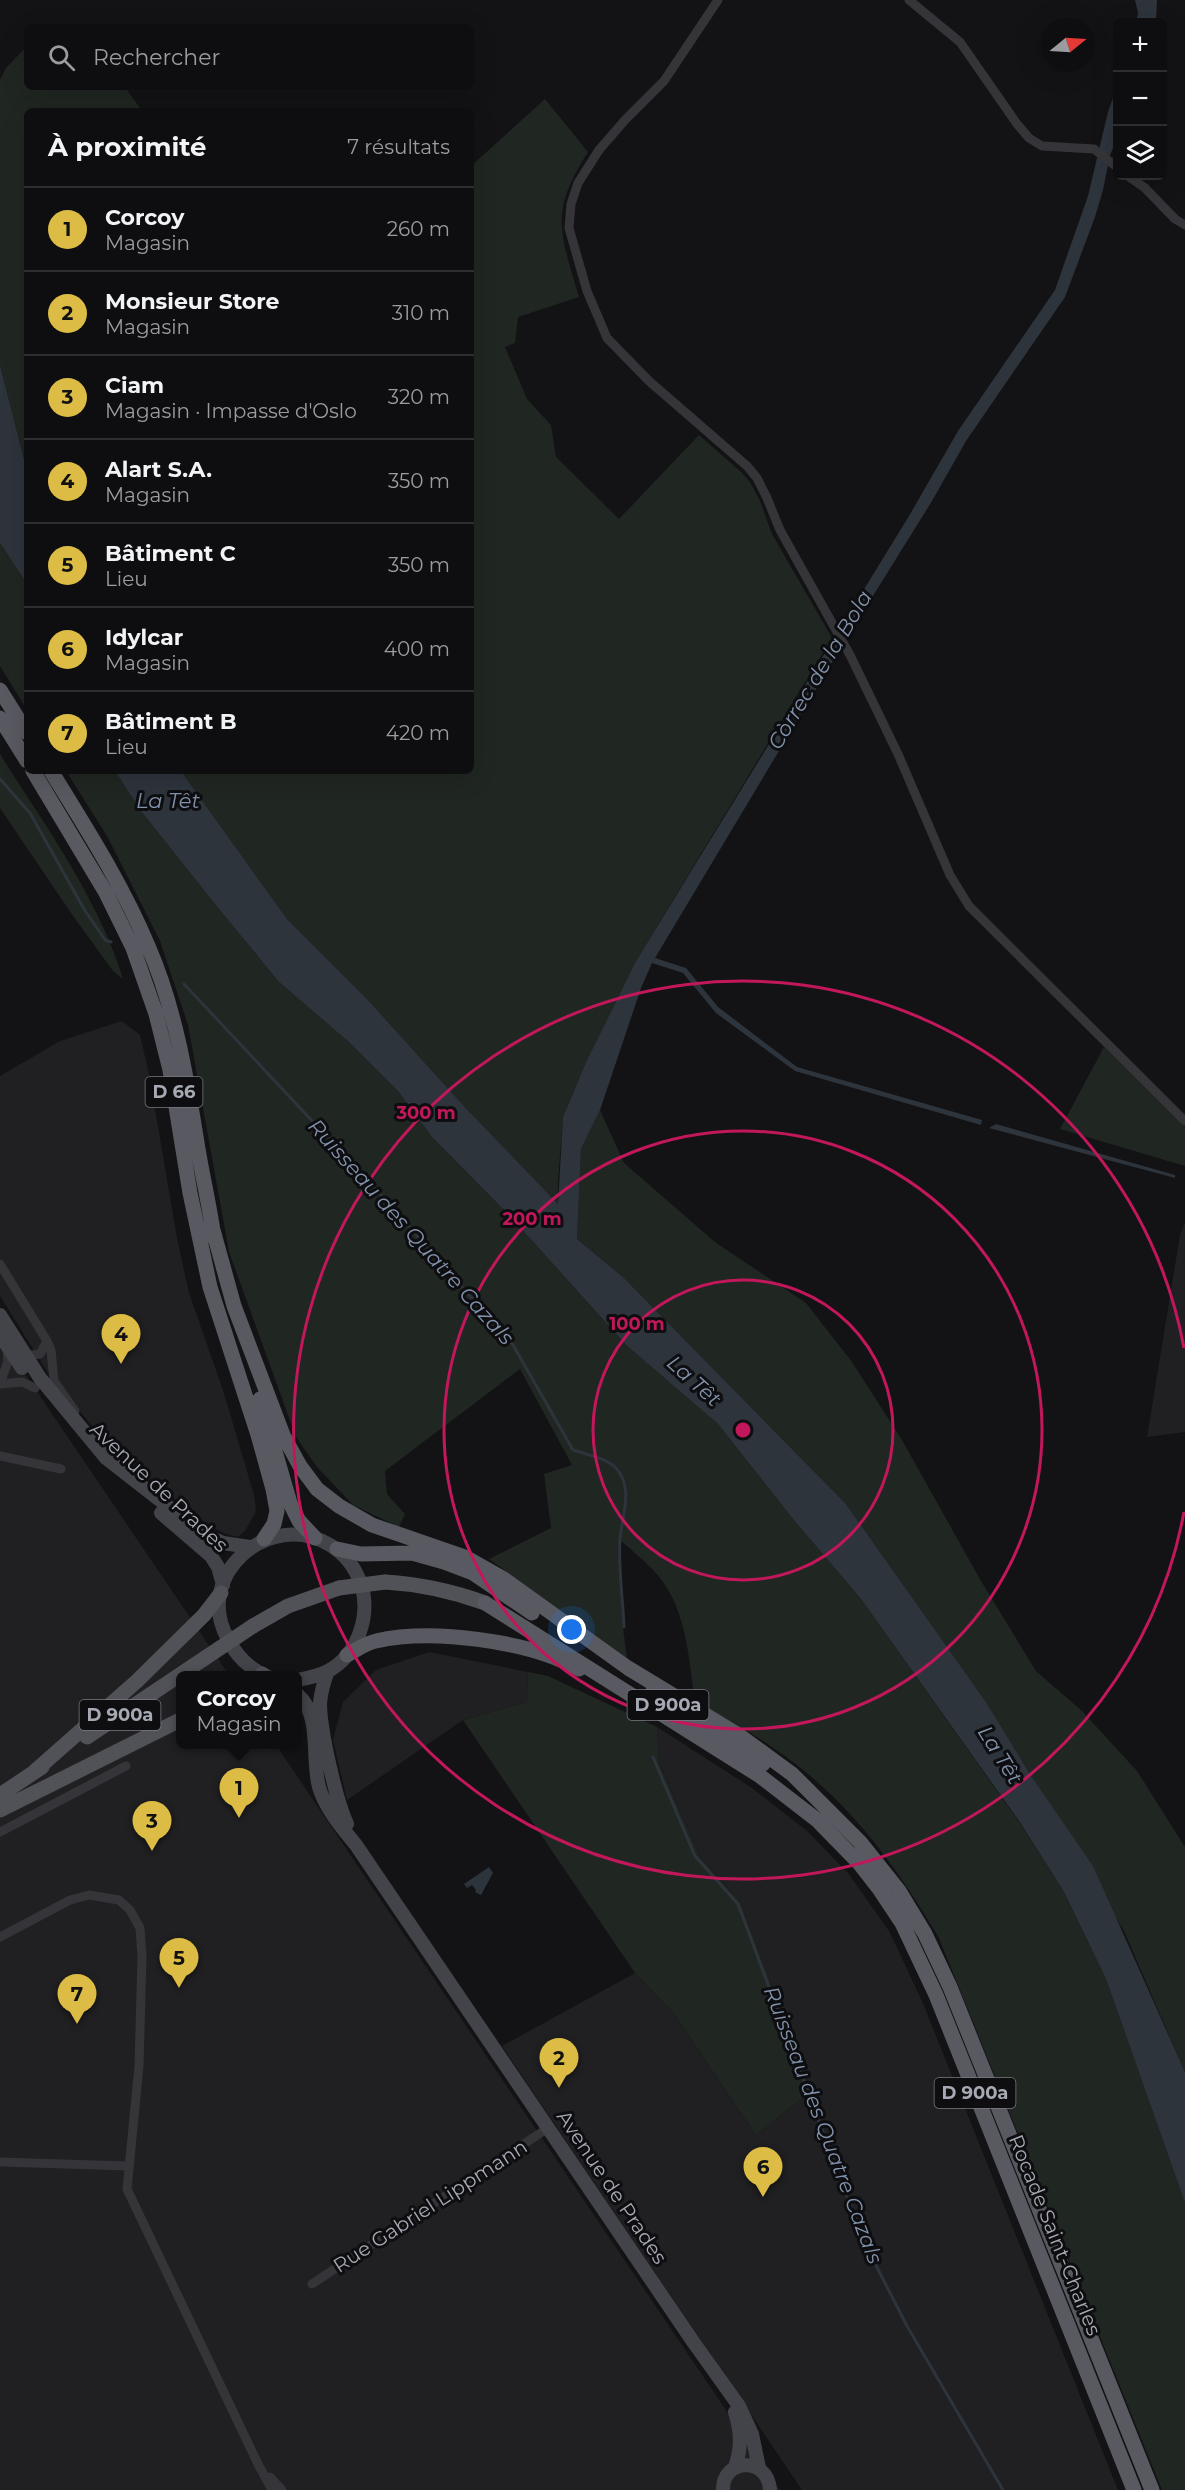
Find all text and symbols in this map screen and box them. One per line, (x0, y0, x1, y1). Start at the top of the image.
north arrow (1041, 18, 1095, 72)
map controls (1113, 18, 1167, 180)
button: + (1113, 18, 1167, 72)
search box (24, 24, 474, 90)
icon: search (45, 41, 78, 74)
text: Rechercher (93, 44, 220, 71)
button: − (1113, 72, 1167, 126)
button: layers (1113, 126, 1167, 180)
text: À proximité (48, 131, 207, 163)
text: 7 résultats (347, 135, 450, 159)
text: Corcoy (105, 204, 184, 231)
text: 1 (64, 217, 71, 241)
text: 260 m (387, 217, 450, 241)
text: Magasin (105, 231, 190, 255)
text: Monsieur Store (105, 288, 279, 315)
text: 2 (62, 301, 73, 325)
text: 310 m (392, 301, 450, 325)
text: Magasin (105, 315, 190, 339)
text: Ciam (105, 372, 164, 399)
text: 3 (62, 385, 73, 409)
text: 320 m (388, 385, 450, 409)
text: Magasin · Impasse d'Oslo (105, 399, 357, 423)
text: Alart S.A. (105, 456, 212, 483)
text: 4 (61, 469, 74, 493)
text: 350 m (388, 469, 450, 493)
text: Magasin (105, 483, 190, 507)
text: Bâtiment C (105, 540, 236, 567)
text: 5 (62, 553, 73, 577)
text: 350 m (388, 553, 450, 577)
text: Lieu (105, 567, 148, 591)
water label: Còrrec de la Bola (762, 586, 877, 754)
text: Idylcar (105, 624, 183, 651)
text: 6 (61, 637, 74, 661)
text: 400 m (384, 637, 450, 661)
text: Magasin (105, 651, 190, 675)
text: Bâtiment B (105, 708, 236, 735)
text: 7 (61, 721, 74, 745)
text: 420 m (386, 721, 450, 745)
text: Lieu (105, 735, 148, 759)
water label: La Têt (136, 788, 200, 813)
road number: D 66 (146, 1077, 202, 1107)
text: 300 m (395, 1102, 456, 1124)
water label: Ruisseau des Quatre Cazals (303, 1114, 519, 1350)
text: 200 m (502, 1208, 562, 1230)
text: 100 m (609, 1313, 665, 1335)
pin: 4 (102, 1314, 140, 1364)
water label: La Têt (662, 1350, 727, 1412)
street label: Avenue de Prades (85, 1417, 233, 1557)
centre of rings (733, 1420, 753, 1440)
your location (557, 1615, 586, 1644)
popup (176, 1671, 302, 1749)
text: Corcoy (196, 1685, 276, 1712)
road number: D 900a (628, 1690, 708, 1720)
road number: D 900a (80, 1700, 160, 1730)
text: Magasin (196, 1712, 282, 1736)
water label: La Têt (973, 1721, 1028, 1789)
pin: 1 (220, 1768, 258, 1818)
pin: 3 (132, 1802, 172, 1851)
pin: 5 (160, 1938, 198, 1988)
pin: 7 (58, 1974, 97, 2024)
water label: Ruisseau des Quatre Cazals (759, 1983, 888, 2267)
pin: 2 (540, 2038, 578, 2088)
road number: D 900a (934, 2078, 1016, 2108)
street label: Avenue de Prades (552, 2106, 672, 2268)
street label: Rocade Saint-Charles (1004, 2131, 1106, 2339)
street label: Rue Gabriel Lippmann (329, 2134, 531, 2278)
pin: 6 (744, 2148, 783, 2197)

